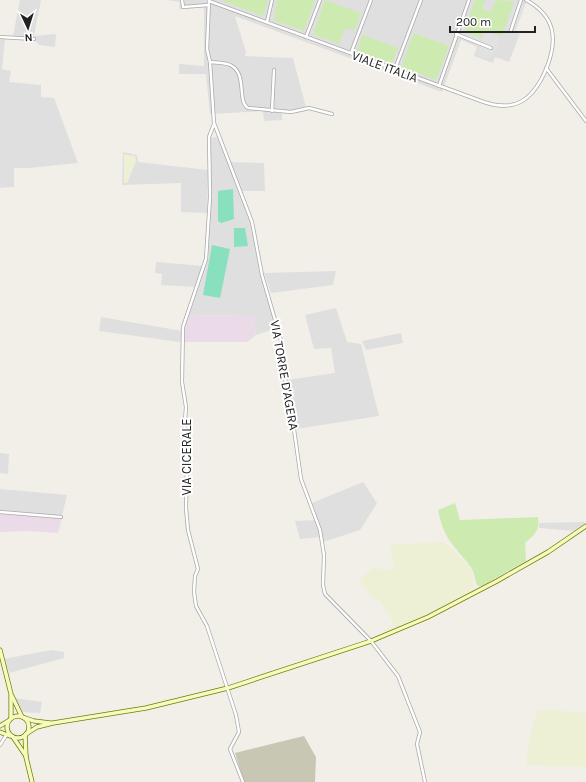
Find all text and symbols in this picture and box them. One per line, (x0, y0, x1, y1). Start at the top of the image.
north arrow (8, 8, 48, 48)
scale bar (450, 8, 535, 34)
text: 200 m (456, 15, 491, 29)
text: N (24, 31, 33, 44)
street label: VIALE ITALIA (350, 48, 420, 86)
street label: VIA TORRE D'AGERA (267, 319, 302, 432)
street label: VIA CICERALE (179, 418, 194, 496)

